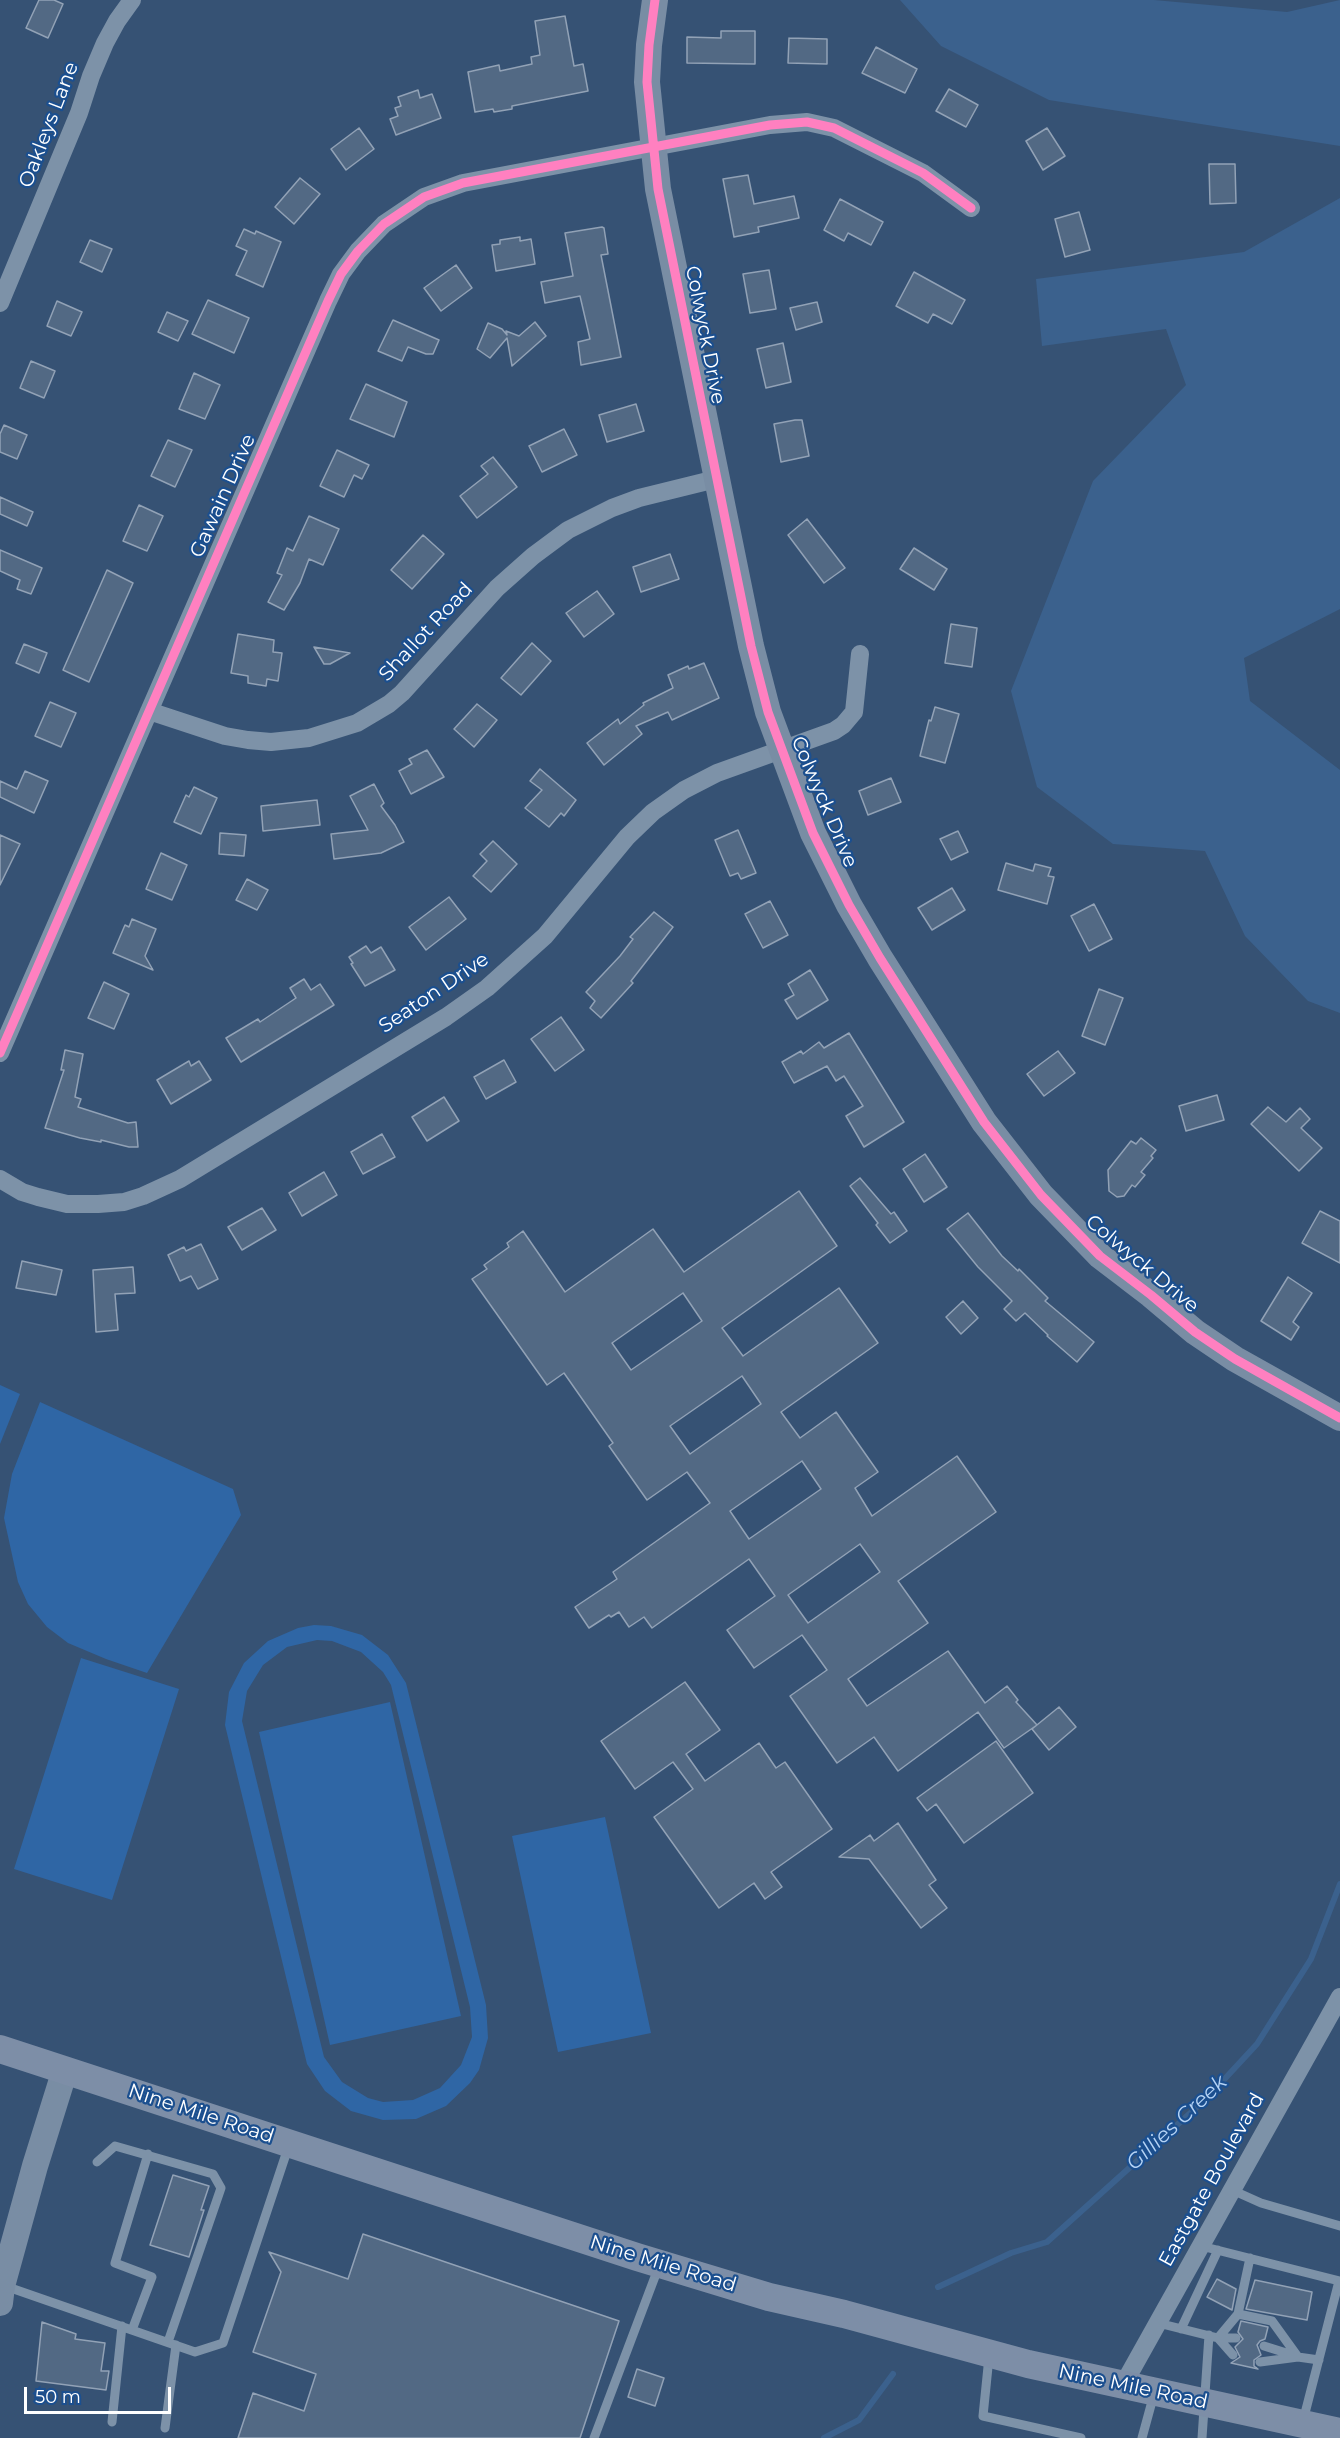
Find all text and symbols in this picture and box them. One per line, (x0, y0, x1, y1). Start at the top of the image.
street label: Oakleys Lane (14, 59, 84, 191)
street label: Colwyck Drive (680, 264, 730, 406)
street label: Gawain Drive (185, 431, 261, 561)
street label: Shallot Road (374, 578, 478, 686)
street label: Colwyck Drive (786, 733, 862, 871)
street label: Seaton Drive (375, 947, 493, 1039)
street label: Colwyck Drive (1081, 1210, 1203, 1318)
water label: Gillies Creek (1121, 2070, 1233, 2176)
street label: Nine Mile Road (125, 2079, 277, 2149)
street label: Eastgate Boulevard (1154, 2089, 1270, 2271)
street label: Nine Mile Road (587, 2230, 739, 2298)
street label: Nine Mile Road (1056, 2359, 1210, 2415)
scale bar (27, 2375, 174, 2413)
text: 50 m (35, 2386, 81, 2408)

